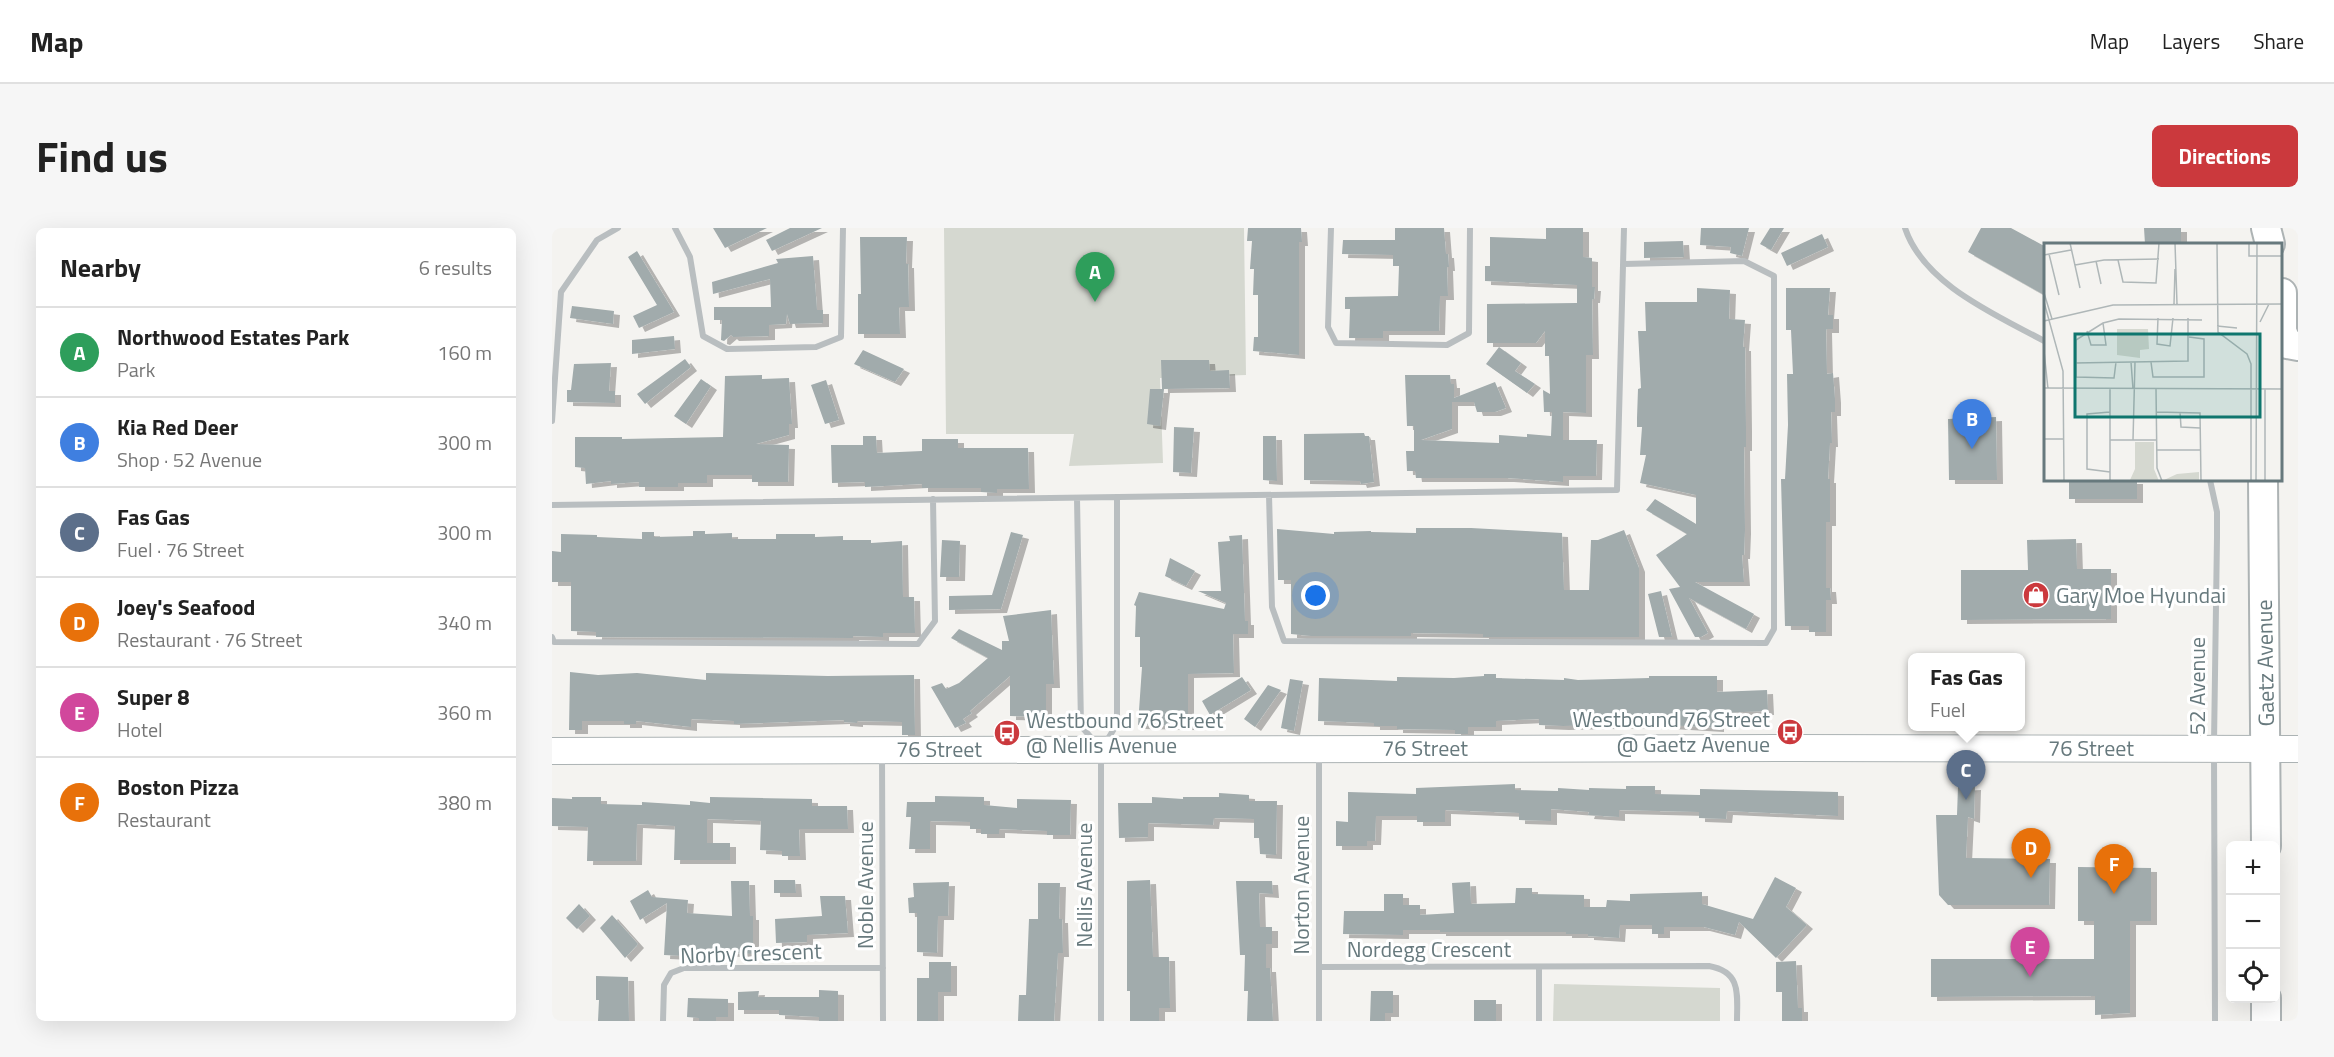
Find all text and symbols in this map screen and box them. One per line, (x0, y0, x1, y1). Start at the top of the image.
text: Map (30, 20, 84, 63)
text: Map (2090, 25, 2129, 57)
text: Layers (2162, 25, 2220, 57)
text: Share (2253, 25, 2304, 57)
text: Find us (36, 124, 168, 188)
button: Directions (2152, 125, 2298, 187)
inset map (2044, 243, 2283, 482)
text: Nearby (60, 248, 141, 287)
text: 6 results (419, 252, 492, 283)
pin: A (1076, 253, 1114, 302)
text: Northwood Estates Park (117, 320, 349, 354)
text: A (73, 337, 86, 368)
text: 160 m (437, 337, 492, 368)
text: Park (117, 354, 155, 385)
pin: B (1952, 400, 1992, 449)
text: Kia Red Deer (117, 410, 238, 444)
text: B (73, 427, 86, 458)
text: 300 m (437, 427, 492, 458)
text: Shop · 52 Avenue (117, 444, 262, 475)
text: Fas Gas (117, 500, 190, 534)
text: C (74, 517, 85, 548)
text: 300 m (437, 517, 492, 548)
text: Fuel · 76 Street (117, 534, 244, 565)
place label: Gary Moe Hyundai (2056, 578, 2226, 612)
shop icon: Gary Moe Hyundai (2021, 580, 2051, 610)
your location (1301, 581, 1330, 610)
text: Joey's Seafood (117, 590, 255, 624)
street label: Gaetz Avenue (2247, 599, 2283, 727)
text: D (73, 607, 86, 638)
text: 340 m (437, 607, 492, 638)
text: Restaurant · 76 Street (117, 624, 302, 655)
street label: 52 Avenue (2180, 637, 2214, 735)
popup (1908, 653, 2025, 731)
text: Fas Gas (1930, 660, 2003, 694)
text: Super 8 (117, 680, 190, 714)
text: Fuel (1930, 694, 1966, 725)
text: E (74, 697, 85, 728)
text: 360 m (437, 697, 492, 728)
place label: Westbound 76 Street @ Gaetz Avenue (1573, 702, 1770, 761)
place label: Westbound 76 Street @ Nellis Avenue (1026, 703, 1224, 762)
text: Hotel (117, 714, 163, 745)
bus stop icon: Westbound 76 Street @ Gaetz Avenue (1775, 717, 1805, 747)
bus stop icon: Westbound 76 Street @ Nellis Avenue (992, 718, 1022, 748)
street label: 76 Street (1382, 731, 1468, 765)
street label: 76 Street (2048, 731, 2134, 765)
street label: 76 Street (896, 732, 982, 766)
pin: C (1946, 750, 1986, 800)
text: Boston Pizza (117, 770, 239, 804)
text: F (74, 787, 85, 818)
text: 380 m (437, 787, 492, 818)
text: Restaurant (117, 804, 211, 835)
street label: Norton Avenue (1284, 816, 1318, 954)
street label: Noble Avenue (848, 821, 882, 949)
street label: Nellis Avenue (1067, 823, 1101, 947)
pin: D (2012, 828, 2050, 878)
map controls (2226, 841, 2280, 1003)
button: + (2226, 841, 2280, 895)
pin: F (2094, 844, 2134, 894)
button: − (2226, 895, 2280, 949)
pin: E (2010, 928, 2050, 977)
street label: Nordegg Crescent (1347, 932, 1512, 966)
street label: Norby Crescent (680, 934, 823, 972)
button: locate (2226, 949, 2280, 1003)

